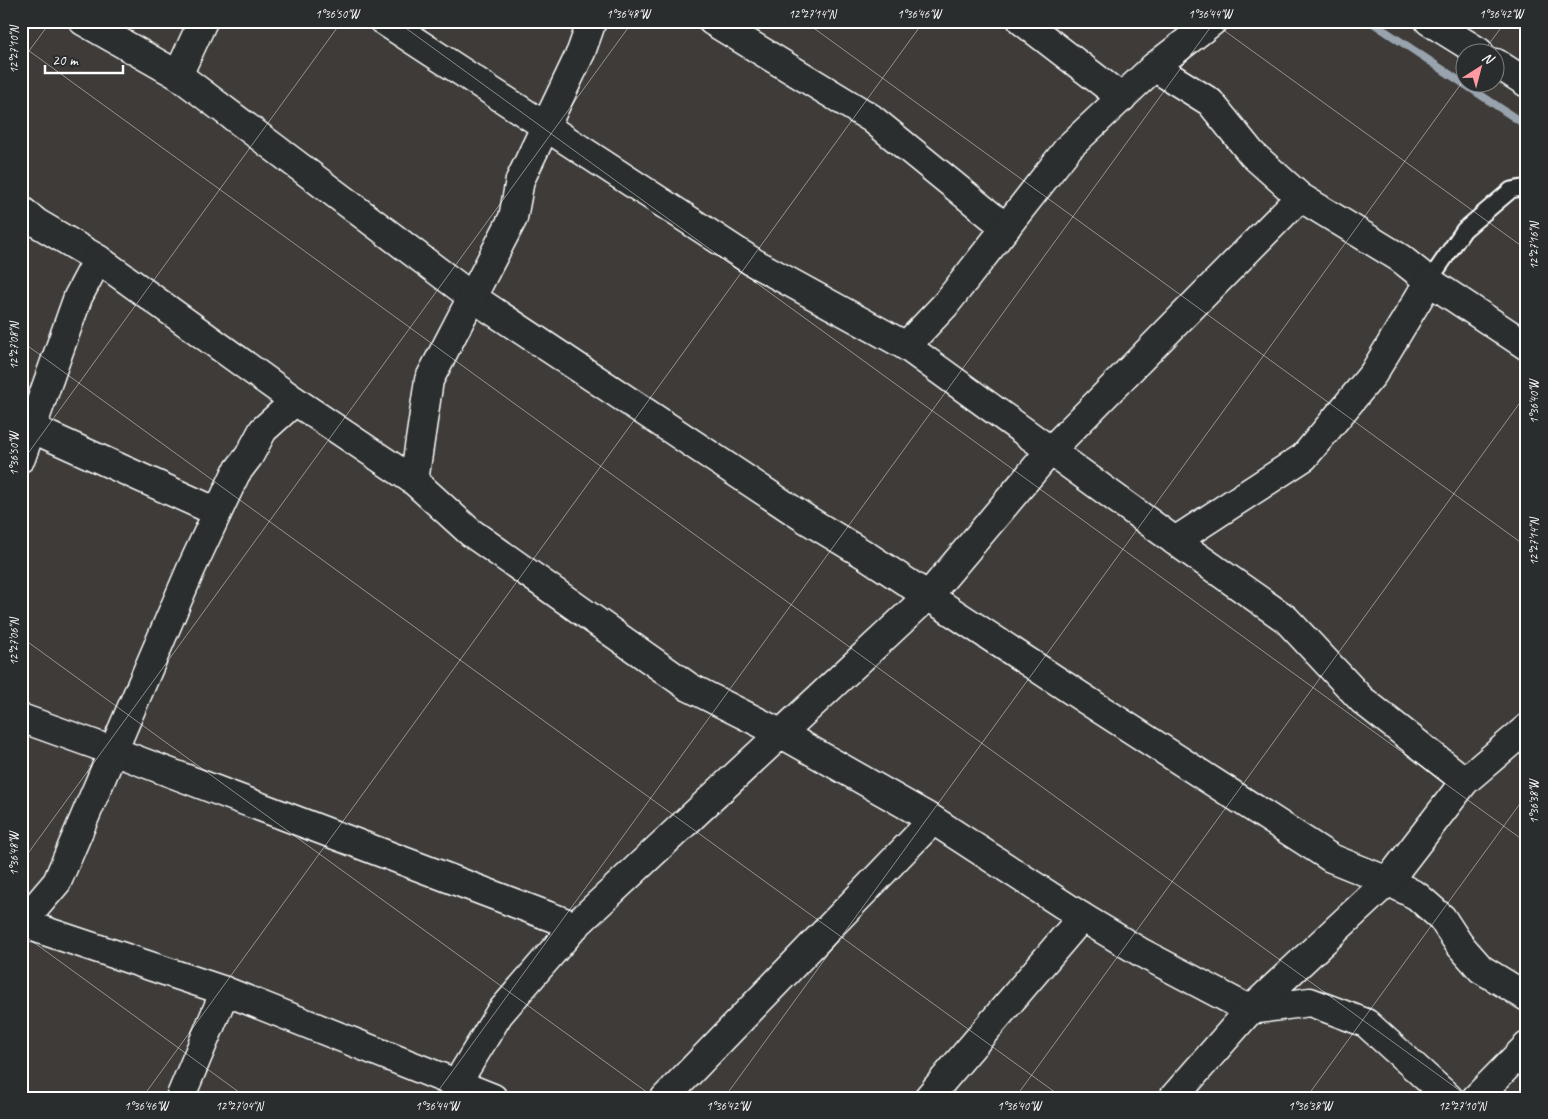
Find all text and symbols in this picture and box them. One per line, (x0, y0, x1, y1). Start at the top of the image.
text: 1°36'50"W (315, 6, 361, 22)
text: 1°36'48"W (606, 6, 652, 22)
text: 12°27'14"N (788, 6, 837, 22)
text: 1°36'46"W (897, 6, 943, 22)
text: 1°36'44"W (1188, 6, 1234, 22)
text: 1°36'42"W (1479, 6, 1525, 22)
text: 12°27'10"N (6, 25, 22, 74)
scale bar (45, 42, 122, 74)
north arrow (1456, 42, 1506, 92)
text: N (1479, 48, 1498, 69)
text: 20 m (52, 51, 79, 70)
text: 12°27'16"N (1526, 221, 1542, 270)
text: 12°27'08"N (6, 321, 22, 370)
text: 1°36'40"W (1526, 378, 1542, 424)
text: 1°36'50"W (6, 430, 22, 476)
text: 12°27'14"N (1526, 517, 1542, 566)
text: 12°27'06"N (6, 617, 22, 666)
text: 1°36'38"W (1526, 778, 1542, 824)
text: 1°36'48"W (6, 830, 22, 876)
text: 1°36'46"W (124, 1098, 170, 1114)
text: 12°27'04"N (215, 1098, 264, 1114)
text: 1°36'44"W (415, 1098, 461, 1114)
text: 1°36'42"W (706, 1098, 752, 1114)
text: 1°36'40"W (997, 1098, 1043, 1114)
text: 1°36'38"W (1288, 1098, 1334, 1114)
text: 12°27'10"N (1438, 1098, 1487, 1114)

